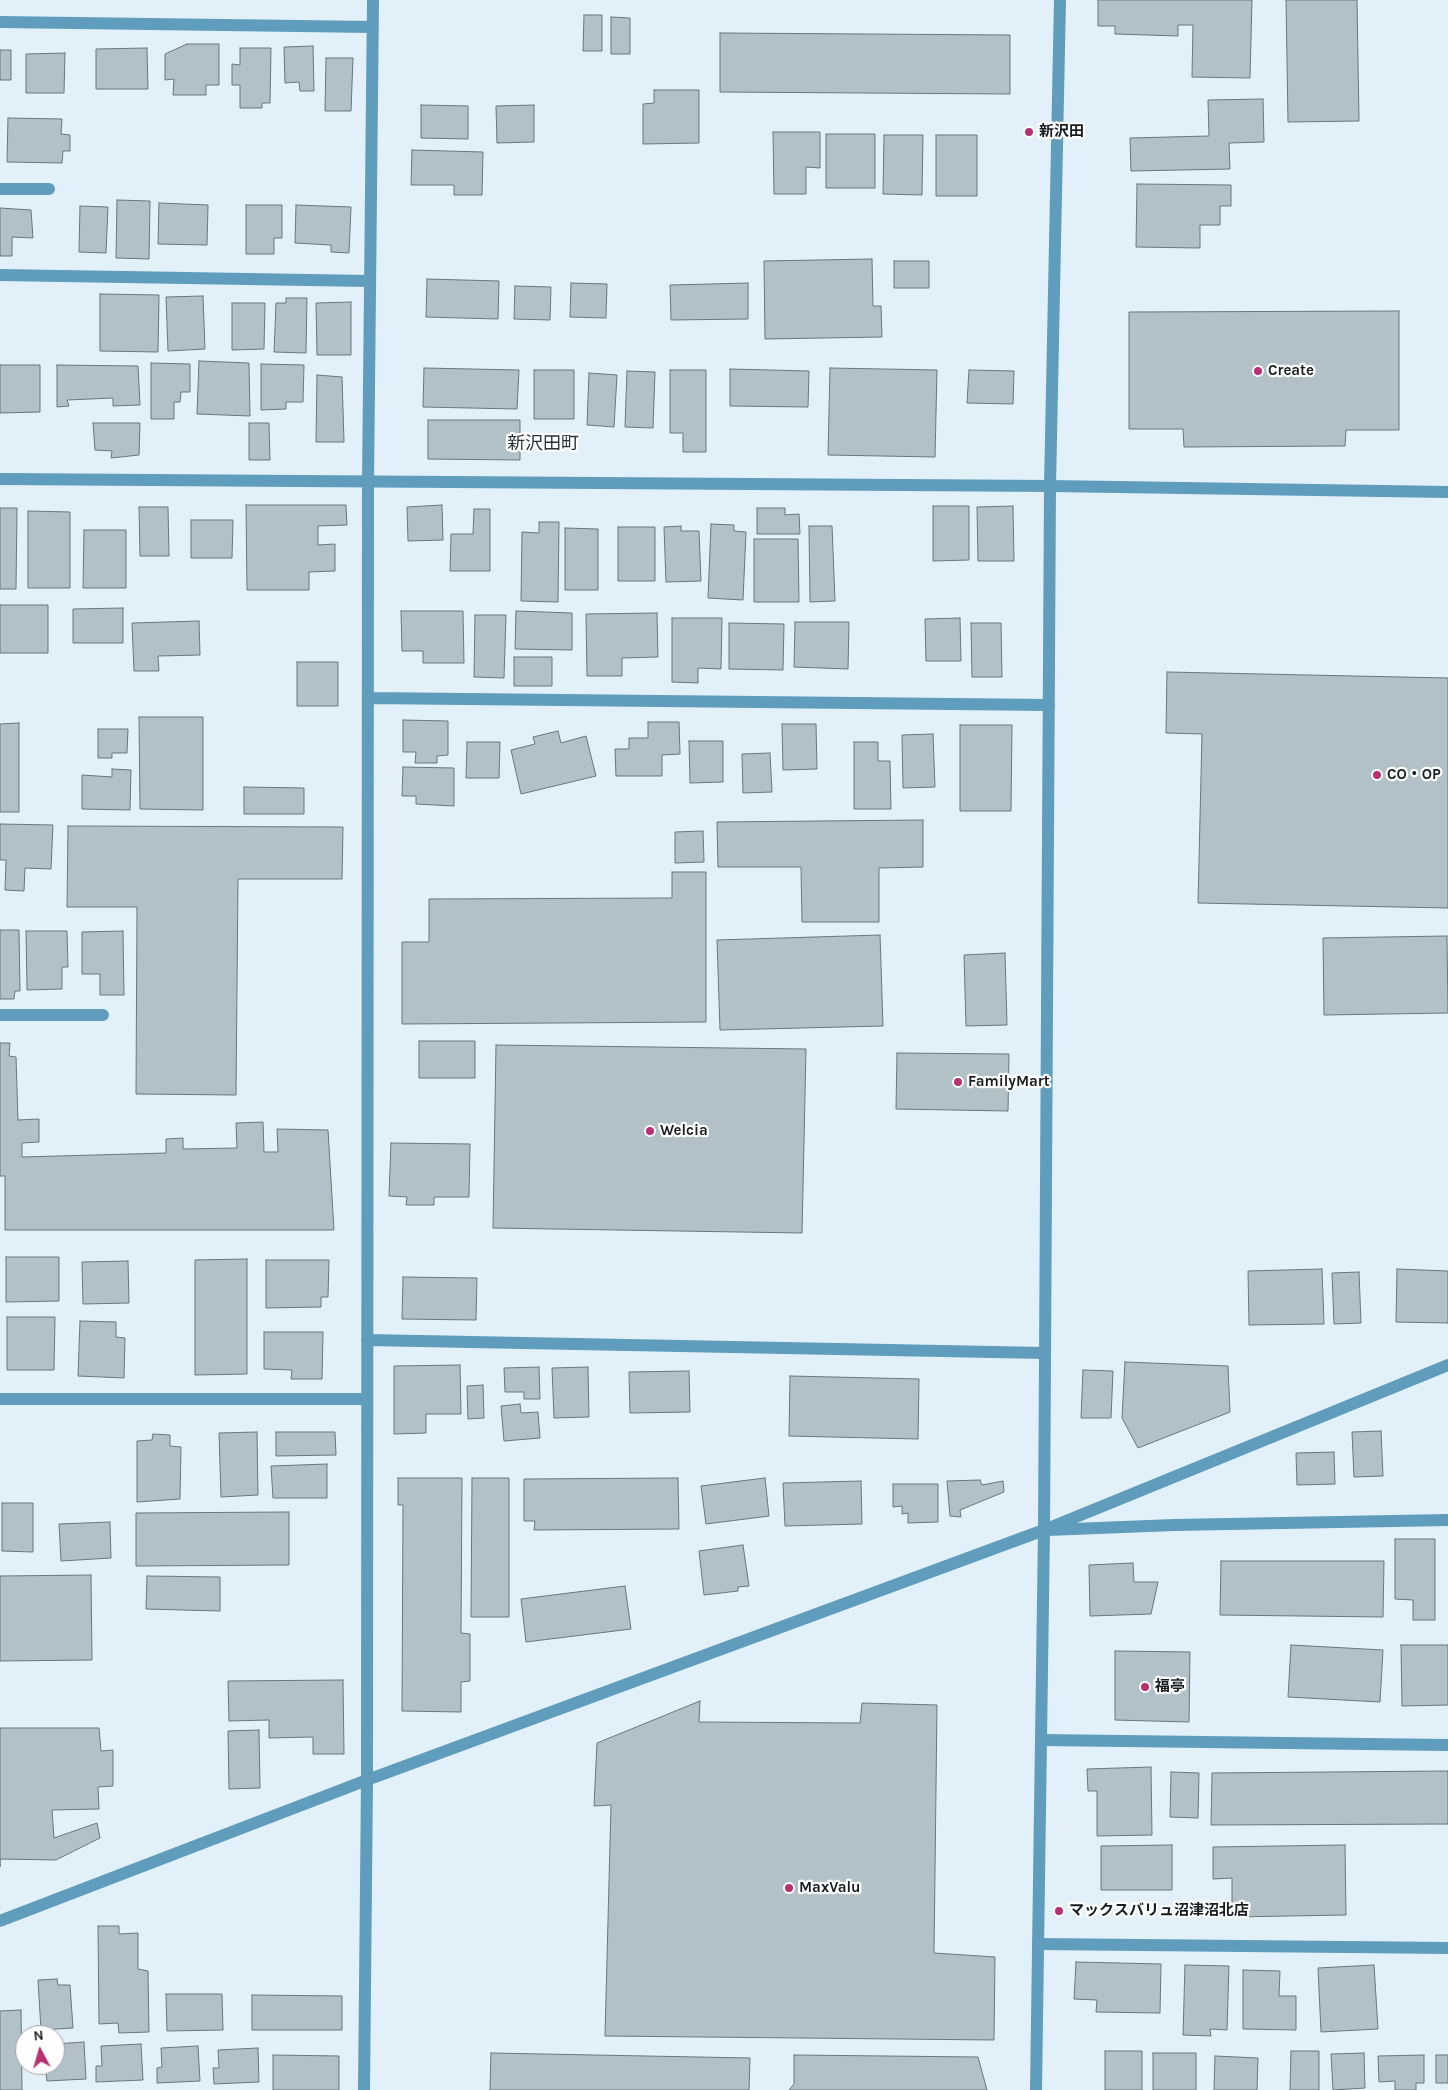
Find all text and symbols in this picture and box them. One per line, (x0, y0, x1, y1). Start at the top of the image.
place label: 新沢田 (1039, 123, 1084, 141)
marker: 新沢田 (1023, 126, 1035, 138)
place label: Create (1268, 362, 1314, 380)
marker: Create (1252, 365, 1264, 377)
district label: 新沢田町 (507, 433, 579, 455)
place label: CO・OP (1387, 766, 1441, 784)
marker: CO・OP (1371, 769, 1383, 781)
place label: FamilyMart (968, 1073, 1050, 1091)
marker: FamilyMart (952, 1076, 964, 1088)
place label: Welcia (660, 1122, 708, 1140)
marker: Welcia (644, 1125, 656, 1137)
place label: 福亭 (1155, 1678, 1185, 1696)
marker: 福亭 (1139, 1681, 1151, 1693)
place label: MaxValu (799, 1879, 860, 1897)
marker: MaxValu (783, 1882, 795, 1894)
place label: マックスバリュ沼津沼北店 (1069, 1902, 1249, 1920)
marker: マックスバリュ沼津沼北店 (1053, 1905, 1065, 1917)
north arrow (15, 2025, 65, 2075)
text: N (33, 2027, 44, 2045)

